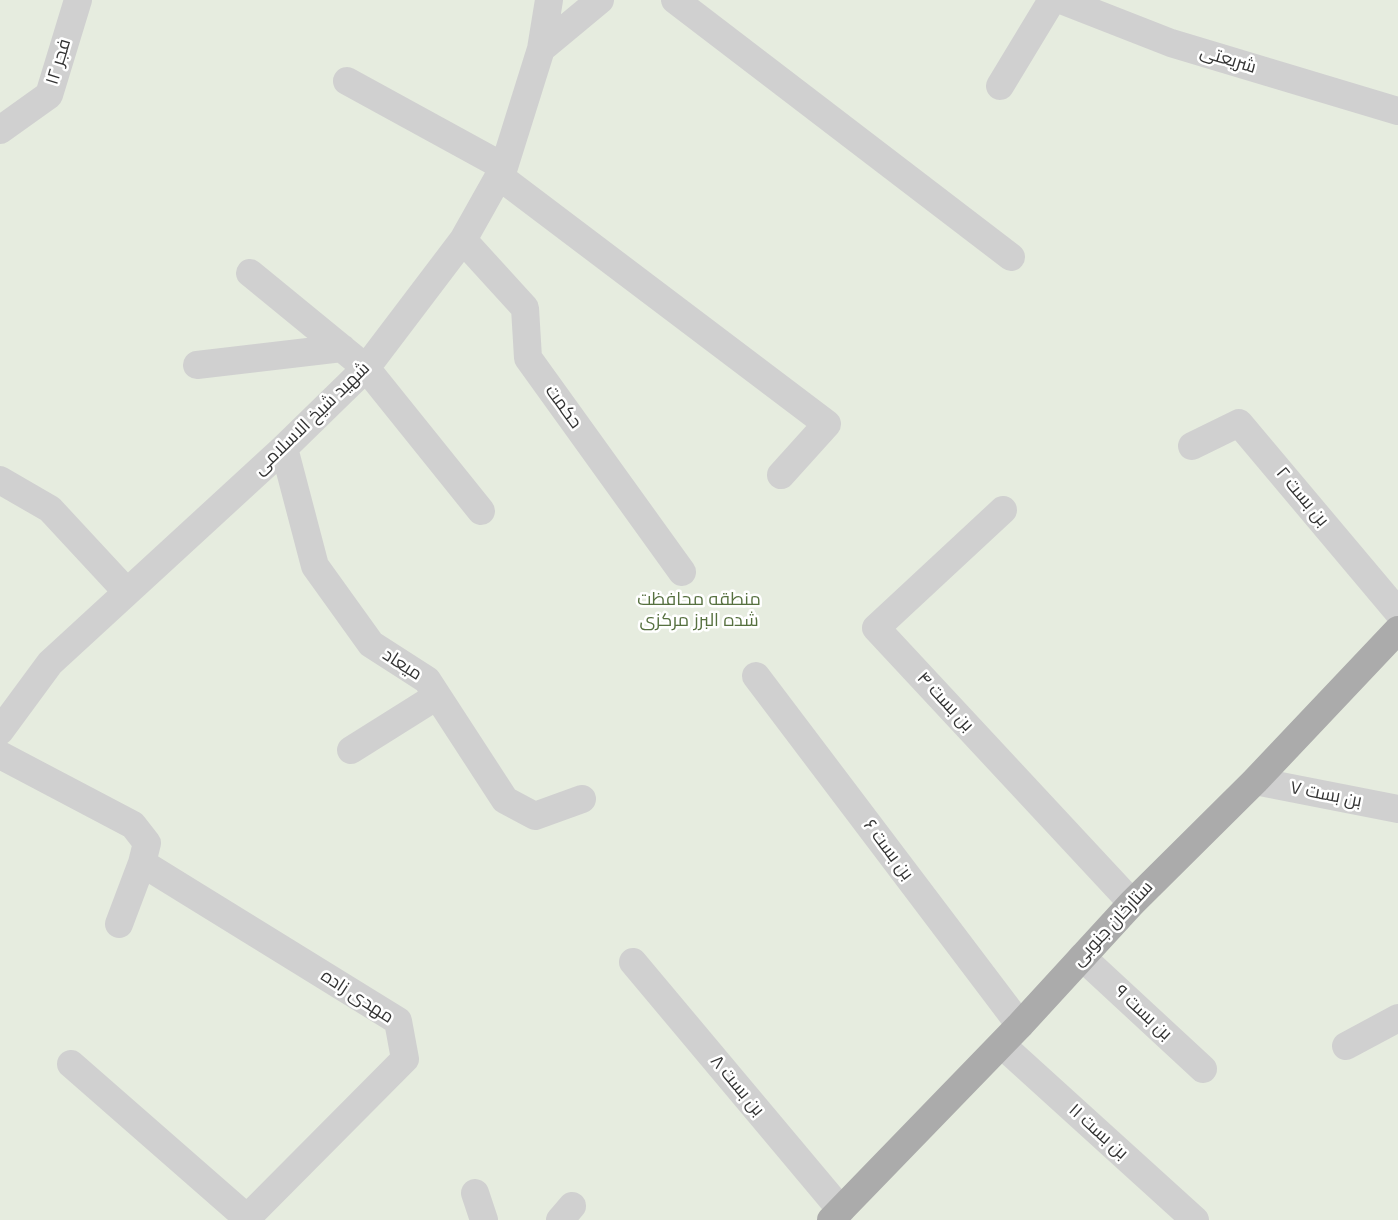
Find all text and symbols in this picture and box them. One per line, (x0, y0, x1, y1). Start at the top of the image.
street label: فجر ۱۲ (42, 36, 76, 88)
street label: شریعتی (1197, 41, 1259, 79)
street label: شهید شیخ الاسلامی (249, 358, 375, 480)
street label: حکمت (540, 381, 586, 433)
street label: بن بست ۲ (1271, 463, 1333, 531)
park label: منطقه محافظت شده البرز مرکزی (637, 589, 761, 632)
street label: میعاد (378, 644, 426, 686)
street label: بن بست ۴ (912, 668, 978, 736)
street label: بن بست ۷ (1288, 777, 1364, 813)
street label: بن بست ۶ (858, 815, 918, 885)
street label: ستارخان جنوبی (1068, 877, 1158, 971)
street label: مهدی زاده (316, 965, 398, 1029)
street label: بن بست ۹ (1110, 981, 1176, 1045)
street label: بن بست ۸ (705, 1051, 769, 1121)
street label: بن بست ۱۱ (1064, 1100, 1132, 1164)

